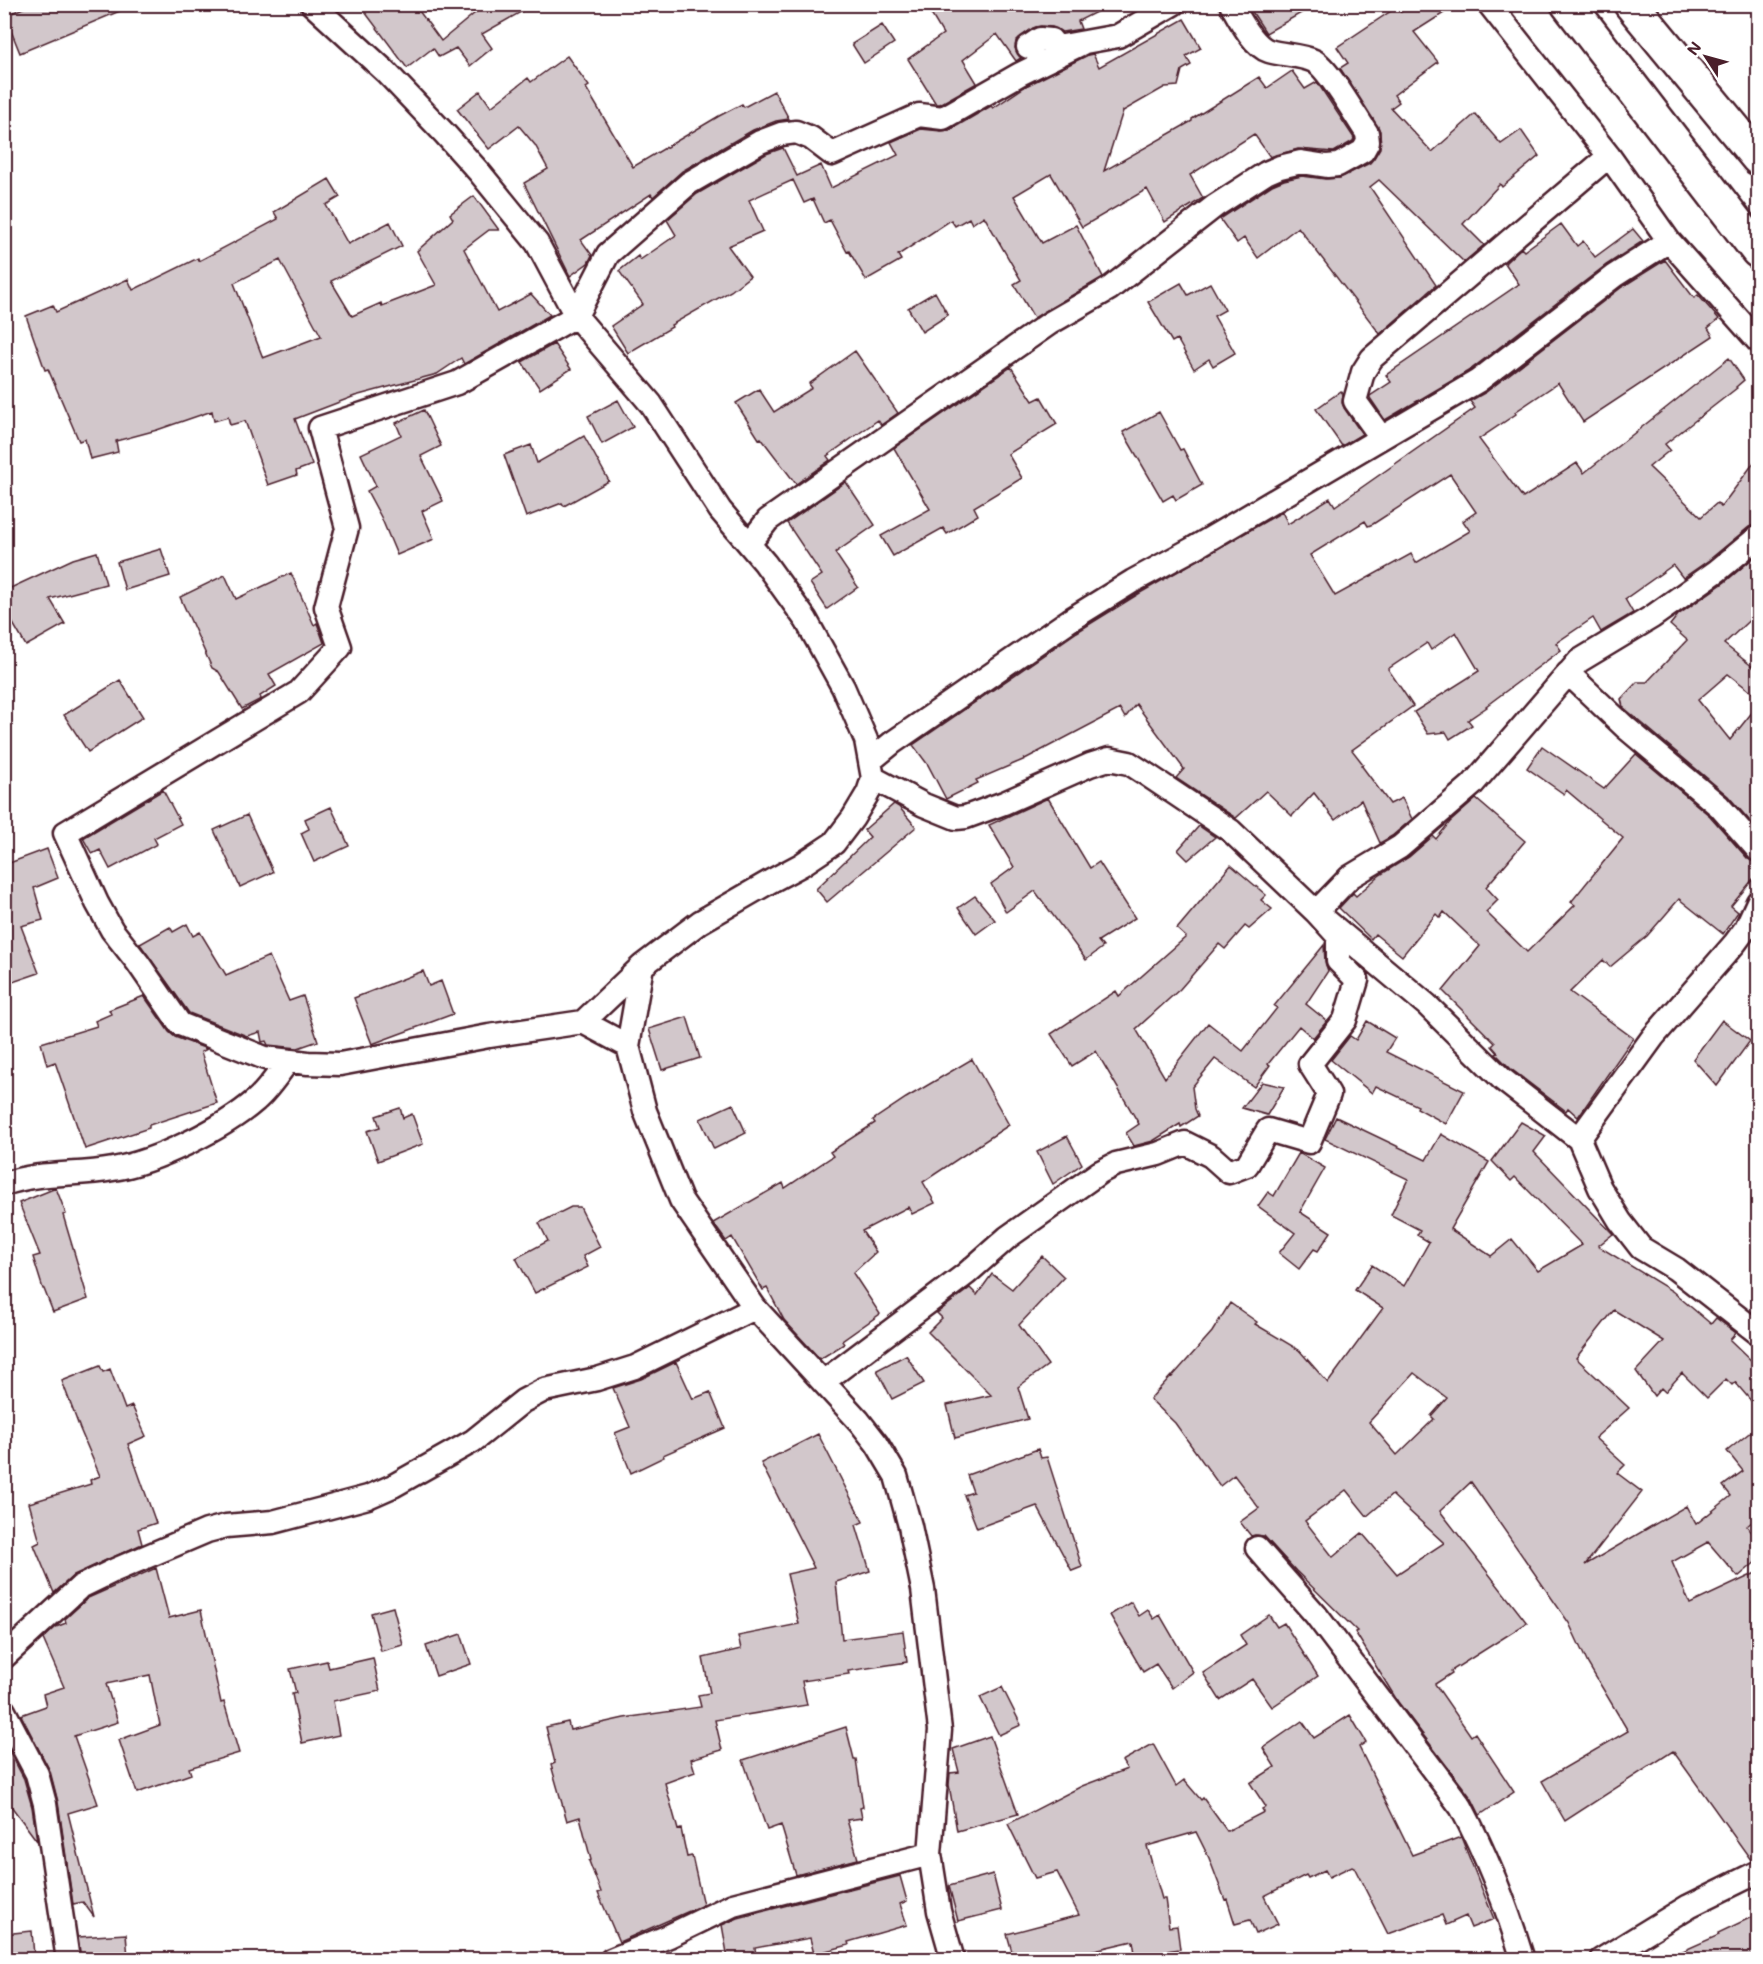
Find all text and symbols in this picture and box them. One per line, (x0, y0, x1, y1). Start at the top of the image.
north arrow (1676, 27, 1736, 87)
text: N (1681, 37, 1706, 59)

